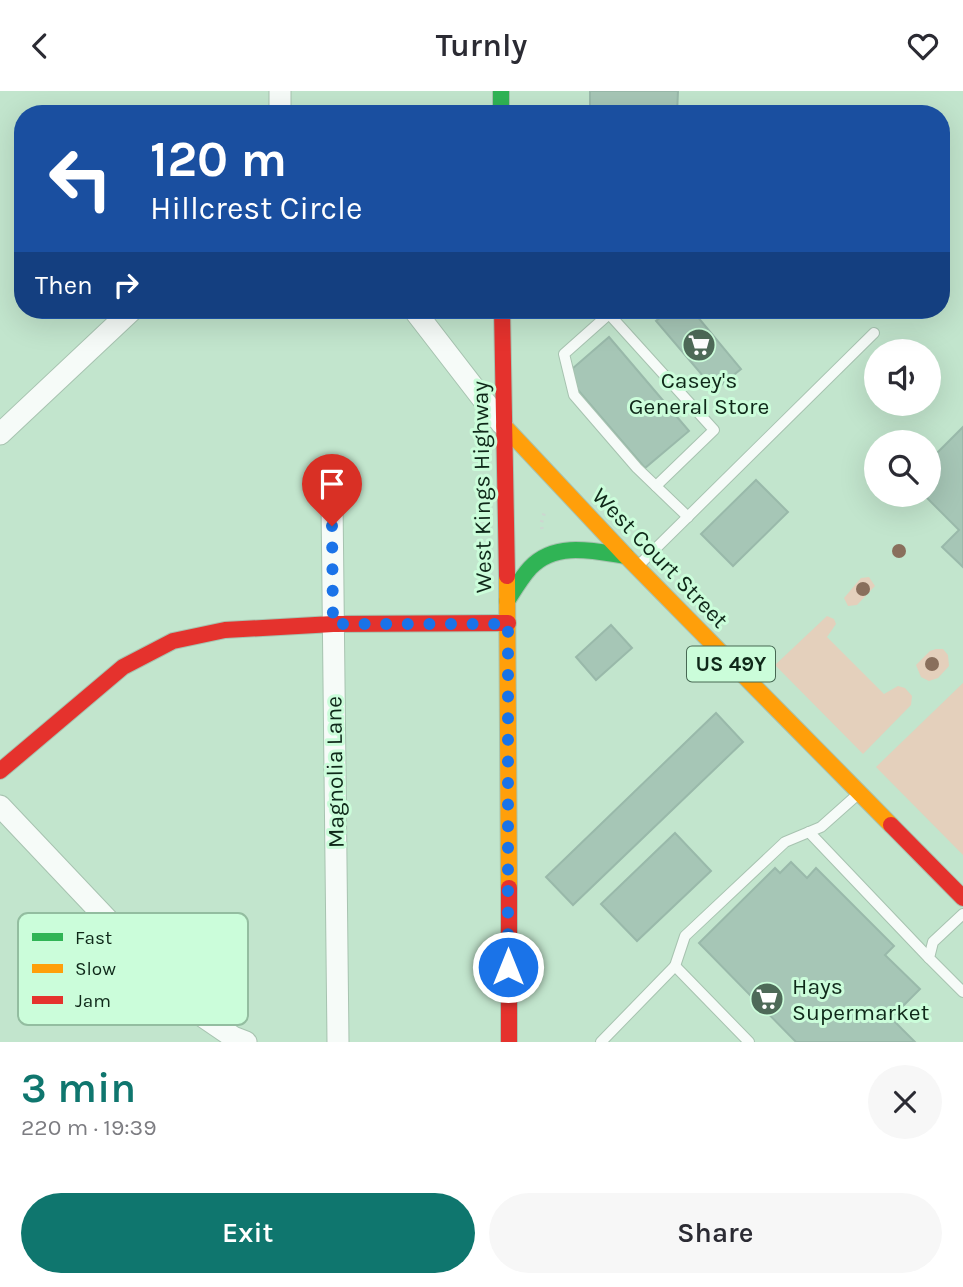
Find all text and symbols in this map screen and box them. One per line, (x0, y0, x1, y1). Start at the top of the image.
icon: back (21, 27, 59, 65)
text: Turnly (436, 27, 527, 64)
icon: heart (904, 27, 942, 65)
text: 120 m (150, 131, 287, 188)
icon: left (35, 133, 126, 224)
text: Hillcrest Circle (150, 190, 362, 227)
icon: right (107, 266, 145, 304)
text: Then (35, 270, 93, 301)
supermarket icon: Casey's General Store (680, 326, 718, 364)
map controls (864, 339, 941, 507)
button: sound (864, 339, 941, 416)
place label: Casey's General Store (629, 367, 769, 420)
street label: West Kings Highway (467, 380, 497, 593)
button: search (864, 430, 941, 507)
pin (302, 454, 362, 526)
icon: arrive (313, 465, 351, 503)
street label: West Court Street (586, 482, 734, 634)
road number: US 49Y (687, 647, 775, 681)
street label: Magnolia Lane (320, 696, 350, 848)
legend (18, 913, 248, 1025)
text: Fast (75, 927, 112, 949)
position arrow (471, 930, 545, 1004)
text: Slow (75, 958, 116, 980)
place label: Hays Supermarket (792, 973, 930, 1026)
supermarket icon: Hays Supermarket (748, 980, 786, 1018)
text: Jam (75, 990, 111, 1012)
text: 3 min (21, 1063, 136, 1113)
button: close (868, 1065, 942, 1139)
text: 220 m · 19:39 (21, 1114, 156, 1141)
button: Exit (21, 1193, 475, 1273)
button: Share (489, 1193, 942, 1273)

